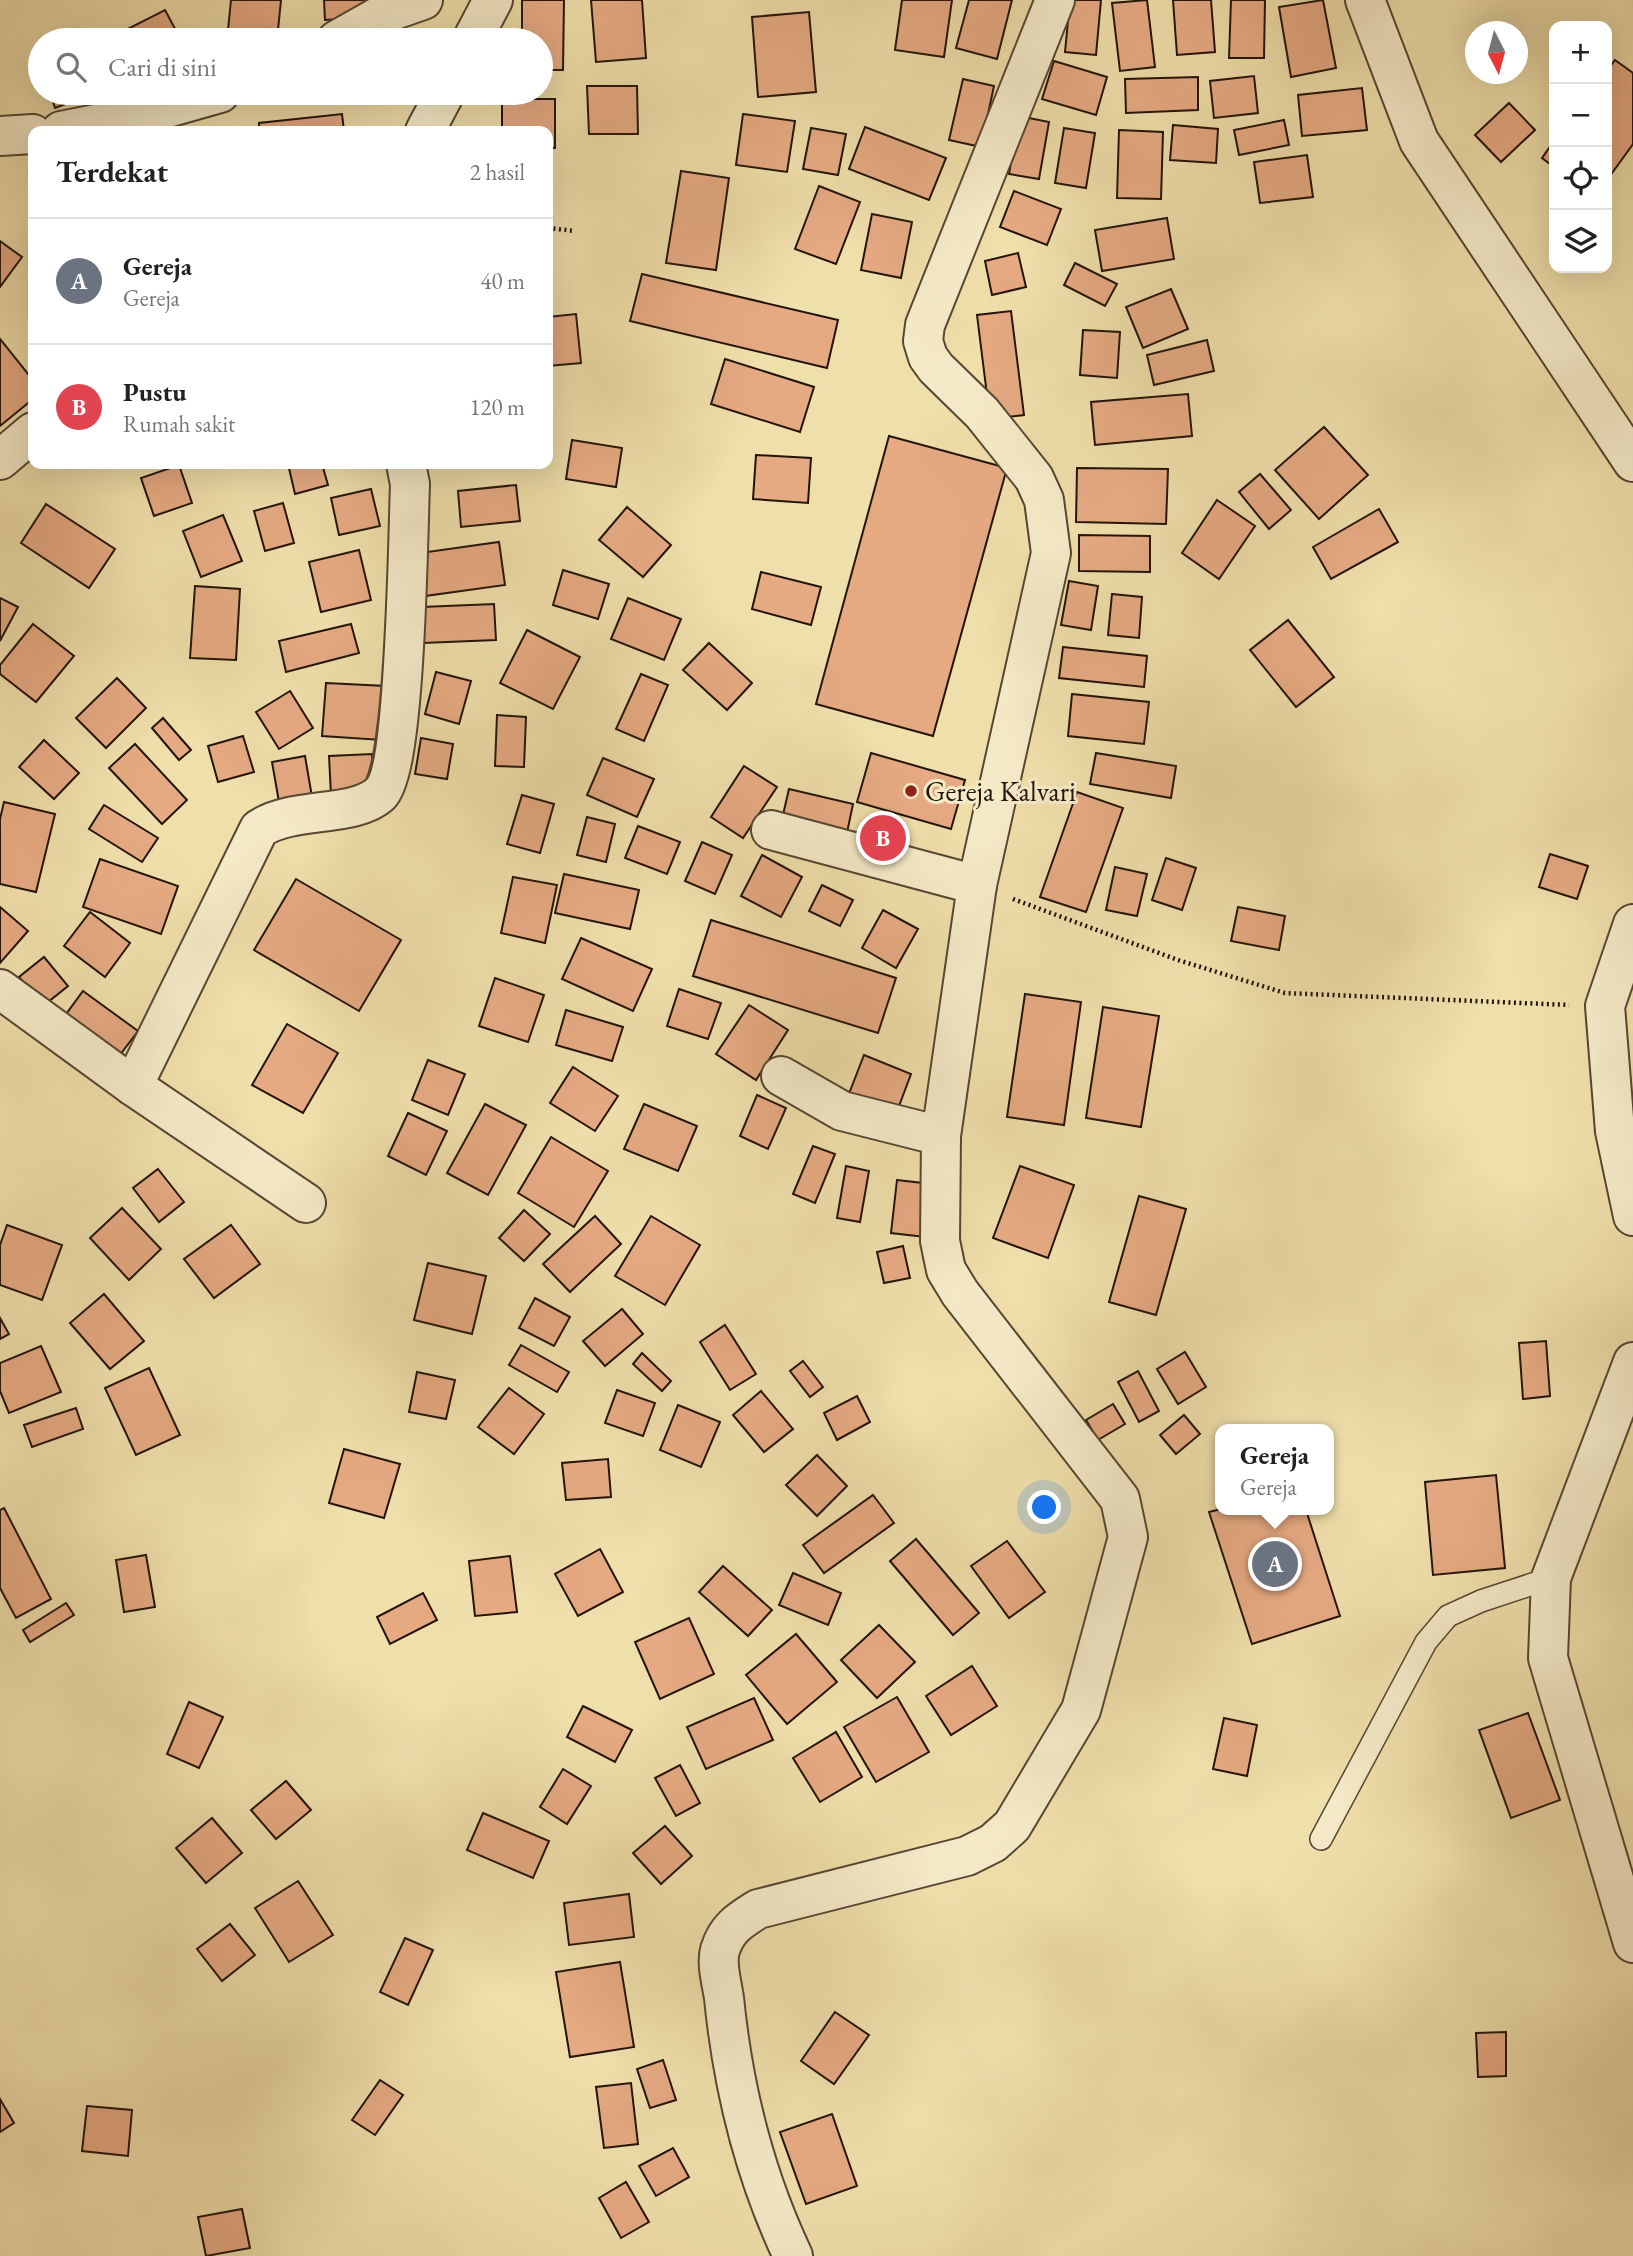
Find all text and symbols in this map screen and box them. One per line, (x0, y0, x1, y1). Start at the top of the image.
north arrow (1465, 21, 1528, 84)
map controls (1549, 21, 1612, 273)
button: + (1549, 21, 1612, 84)
search box (28, 28, 553, 105)
icon: search (52, 48, 90, 86)
text: Cari di sini (108, 50, 217, 84)
button: − (1549, 84, 1612, 147)
button: locate (1549, 147, 1612, 210)
text: Terdekat (56, 152, 168, 191)
text: 2 hasil (470, 157, 525, 187)
button: layers (1549, 210, 1612, 273)
text: Gereja (123, 249, 192, 283)
text: A (71, 266, 87, 296)
text: 40 m (480, 266, 525, 296)
text: Gereja (123, 283, 180, 313)
text: Pustu (123, 375, 187, 409)
text: B (72, 392, 86, 422)
text: 120 m (469, 392, 525, 422)
text: Rumah sakit (123, 409, 235, 439)
place label: Gereja Kalvari (925, 773, 1076, 809)
marker: Gereja Kalvari (903, 783, 919, 799)
pin: B (860, 812, 906, 864)
popup (1215, 1424, 1334, 1515)
text: Gereja (1240, 1438, 1309, 1472)
text: Gereja (1240, 1472, 1297, 1502)
your location (1027, 1490, 1061, 1524)
pin: A (1252, 1538, 1298, 1590)

